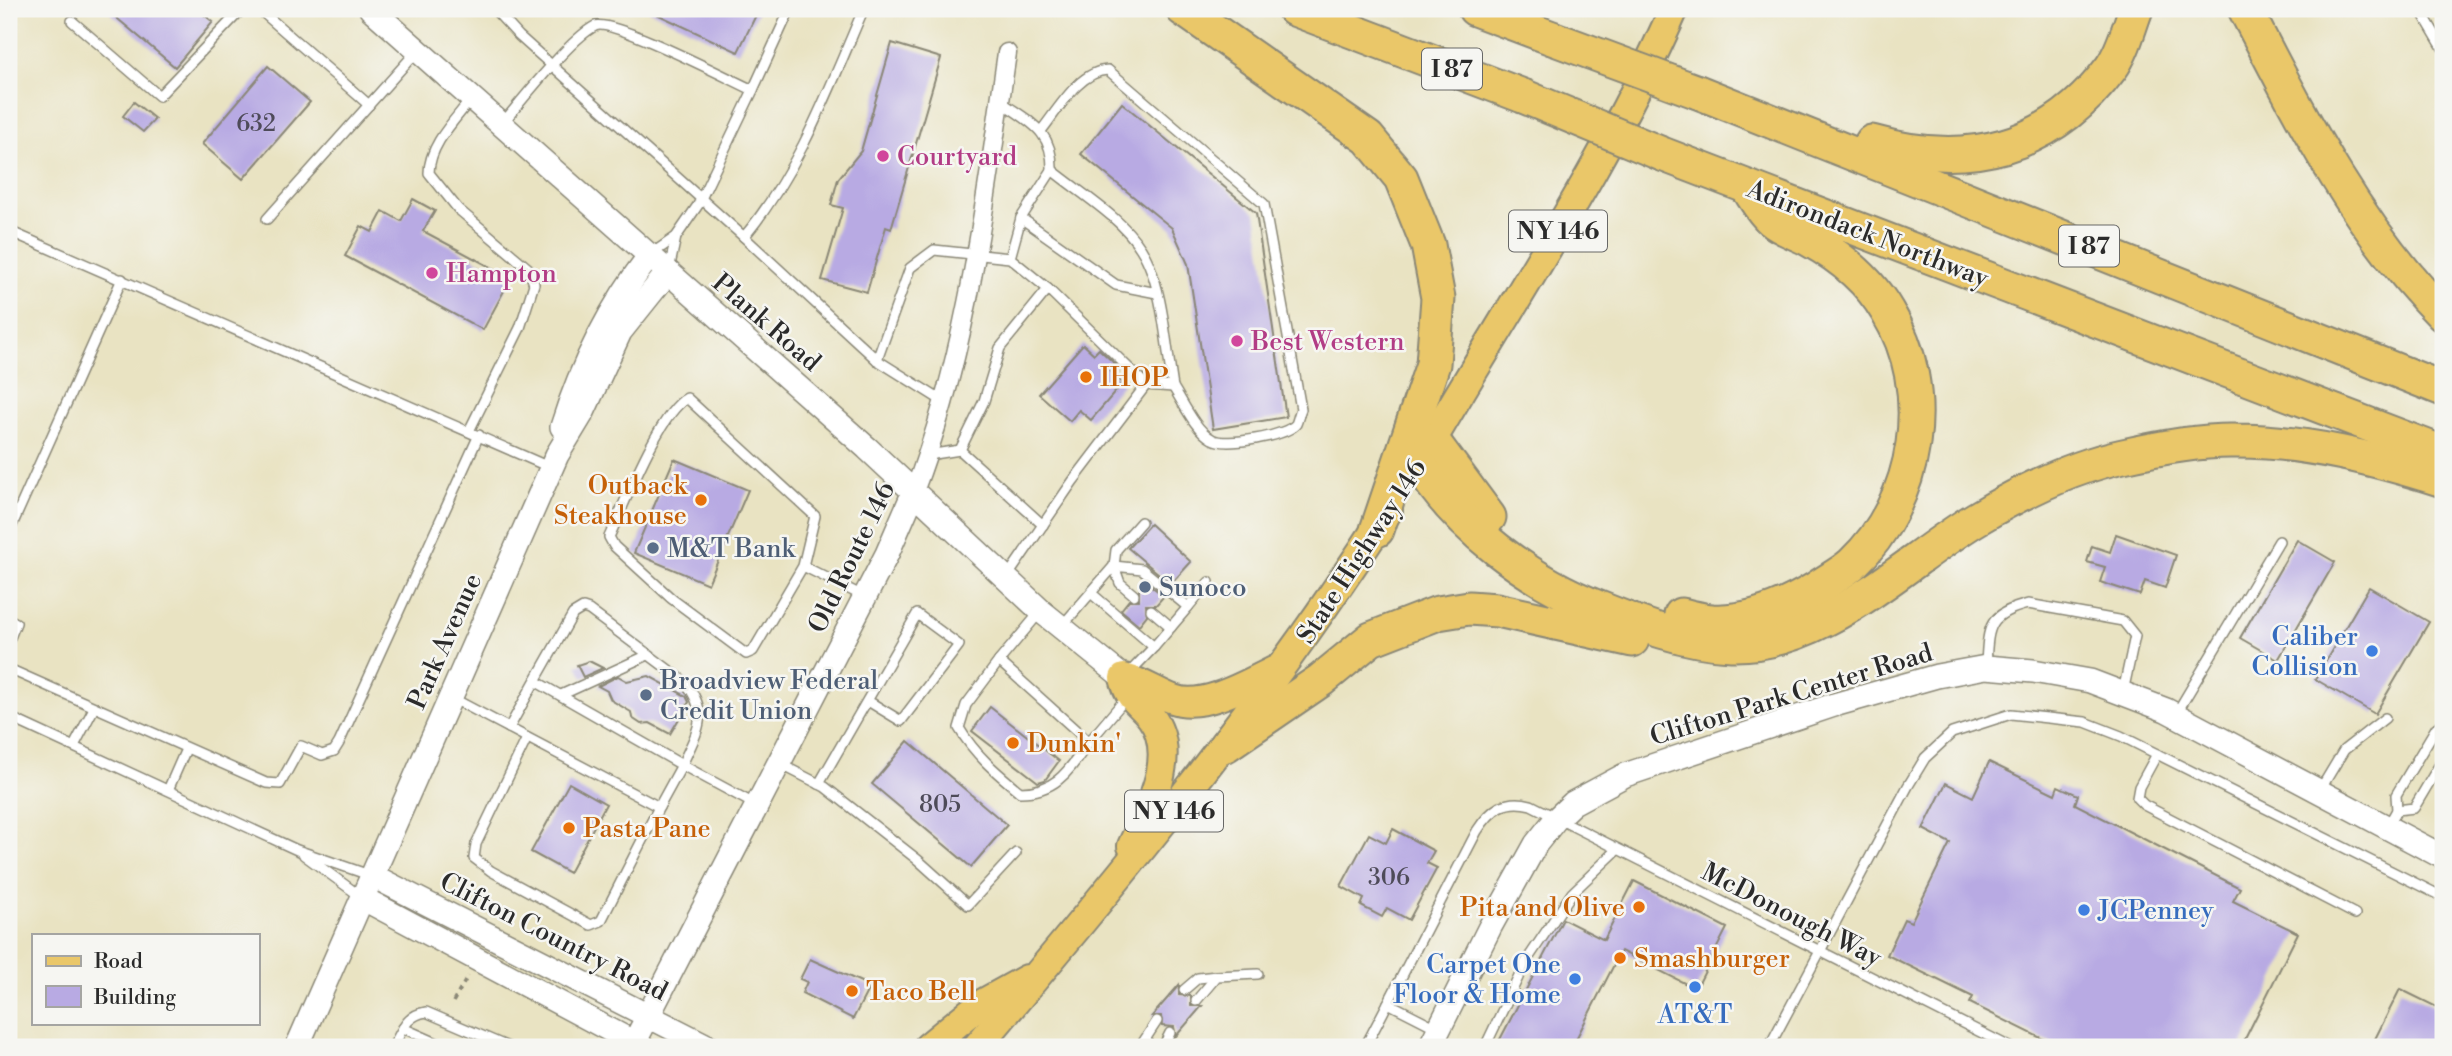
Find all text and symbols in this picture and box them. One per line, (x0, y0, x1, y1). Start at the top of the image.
road number: I 87 (1422, 48, 1482, 90)
house number: 632 (236, 110, 276, 138)
place label: Courtyard (897, 141, 1017, 173)
marker: Courtyard (875, 148, 891, 164)
street label: Adirondack Northway (1742, 173, 1993, 295)
road number: NY 146 (1509, 210, 1607, 252)
road number: I 87 (2059, 226, 2119, 267)
place label: Hampton (446, 258, 557, 290)
marker: Hampton (424, 265, 440, 281)
street label: Plank Road (706, 267, 827, 379)
place label: Best Western (1250, 326, 1404, 358)
marker: Best Western (1229, 333, 1245, 349)
place label: IHOP (1100, 362, 1169, 394)
marker: IHOP (1078, 369, 1094, 385)
street label: State Highway 146 (1290, 453, 1433, 650)
place label: Outback Steakhouse (554, 470, 688, 532)
street label: Old Route 146 (802, 477, 902, 638)
marker: Outback Steakhouse (693, 492, 709, 508)
place label: M&T Bank (667, 533, 796, 565)
marker: M&T Bank (645, 540, 661, 556)
street label: Park Avenue (401, 569, 489, 714)
place label: Sunoco (1159, 572, 1247, 604)
marker: Sunoco (1137, 579, 1153, 595)
place label: Caliber Collision (2251, 621, 2358, 683)
street label: Clifton Park Center Road (1646, 637, 1937, 753)
marker: Caliber Collision (2364, 643, 2380, 659)
place label: Broadview Federal Credit Union (659, 665, 879, 727)
marker: Broadview Federal Credit Union (638, 687, 654, 703)
place label: Dunkin' (1027, 728, 1121, 760)
marker: Dunkin' (1005, 735, 1021, 751)
road number: NY 146 (1125, 790, 1223, 832)
house number: 805 (919, 791, 961, 819)
place label: Pasta Pane (583, 813, 711, 845)
marker: Pasta Pane (561, 820, 577, 836)
street label: McDonough Way (1696, 856, 1887, 974)
house number: 306 (1368, 864, 1410, 892)
street label: Clifton Country Road (434, 866, 673, 1008)
place label: Pita and Olive (1460, 892, 1625, 924)
place label: JCPenney (2097, 895, 2214, 927)
marker: Pita and Olive (1631, 899, 1647, 915)
marker: JCPenney (2076, 902, 2092, 918)
legend (32, 934, 259, 1024)
place label: Smashburger (1634, 943, 1790, 975)
text: Road (94, 949, 143, 975)
place label: Carpet One Floor & Home (1393, 949, 1561, 1011)
marker: Smashburger (1612, 950, 1628, 966)
marker: Carpet One Floor & Home (1567, 971, 1583, 987)
place label: Taco Bell (866, 976, 976, 1008)
marker: AT&T (1687, 979, 1703, 995)
marker: Taco Bell (844, 983, 860, 999)
text: Building (93, 985, 176, 1011)
place label: AT&T (1657, 999, 1732, 1031)

